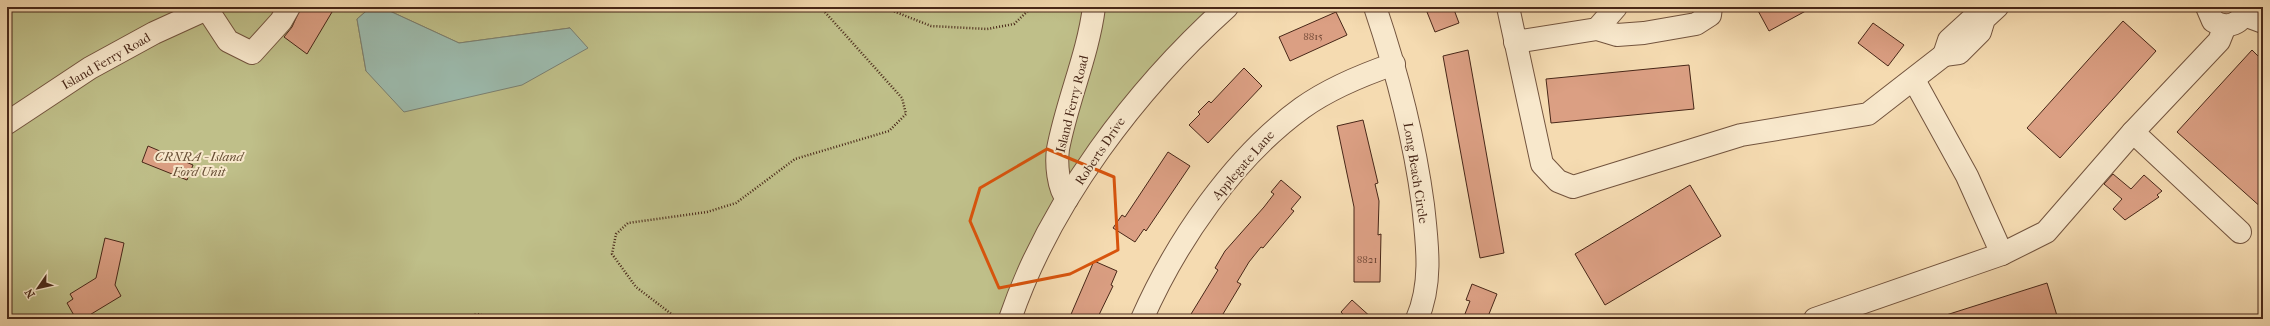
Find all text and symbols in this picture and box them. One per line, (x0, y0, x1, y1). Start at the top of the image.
street label: Island Ferry Road (59, 29, 154, 92)
house number: 8815 (1303, 30, 1323, 43)
street label: Island Ferry Road (1053, 53, 1092, 154)
street label: Roberts Drive (1072, 114, 1129, 188)
street label: Long Beach Circle (1401, 121, 1431, 225)
street label: Applegate Lane (1208, 127, 1278, 203)
park label: CRNRA - Island Ford Unit (155, 149, 246, 179)
house number: 8821 (1357, 253, 1377, 266)
north arrow (18, 268, 58, 308)
text: N (22, 286, 38, 300)

